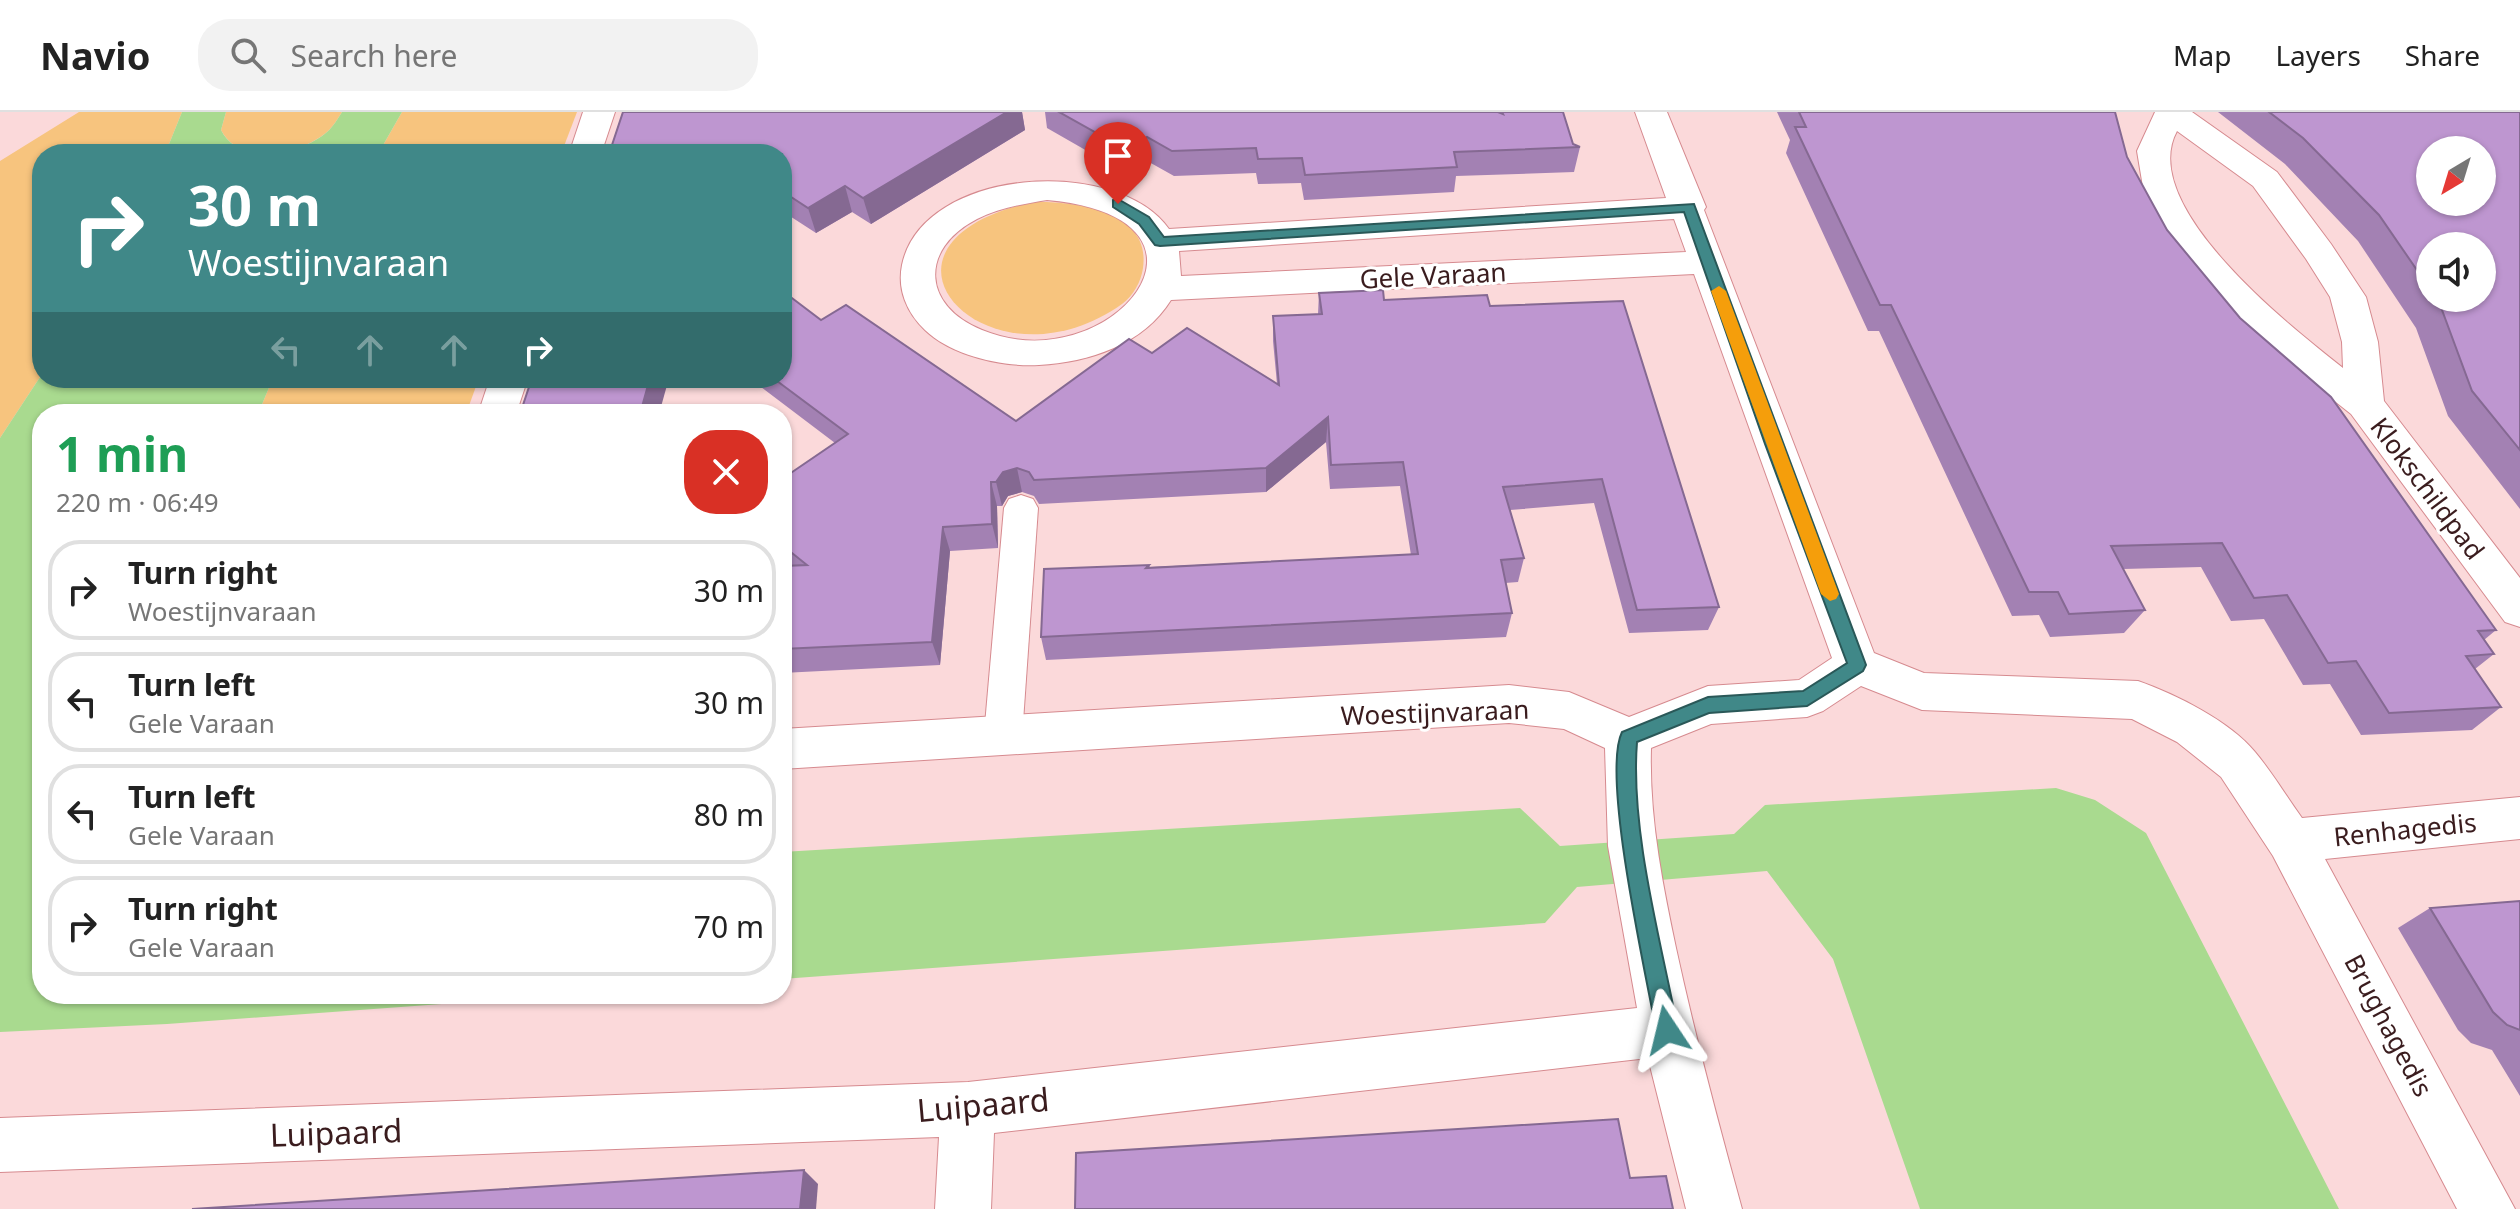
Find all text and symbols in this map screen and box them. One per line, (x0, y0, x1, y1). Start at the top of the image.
search box (198, 19, 758, 91)
text: Navio (40, 29, 150, 81)
icon: search (226, 33, 270, 77)
text: Search here (290, 35, 457, 76)
text: Map (2173, 36, 2231, 74)
text: Layers (2275, 36, 2361, 74)
text: Share (2405, 36, 2480, 74)
pin (1084, 122, 1152, 204)
icon: arrive (1096, 134, 1140, 178)
north arrow (2416, 136, 2496, 216)
map controls (2416, 136, 2496, 312)
text: 30 m (188, 166, 321, 242)
icon: right (56, 176, 160, 280)
button: sound (2416, 232, 2496, 312)
text: Woestijnvaraan (188, 238, 449, 287)
street label: Gele Varaan (1359, 253, 1507, 297)
icon: left (264, 328, 308, 372)
icon: ahead (348, 328, 392, 372)
icon: ahead (432, 328, 476, 372)
icon: right (516, 328, 560, 372)
street label: Klokschildpad (2363, 410, 2493, 566)
text: 1 min (56, 421, 188, 486)
button: close (684, 430, 768, 514)
text: 220 m · 06:49 (56, 484, 219, 520)
text: Turn right (128, 552, 278, 593)
icon: right (60, 568, 104, 612)
text: 30 m (694, 570, 764, 611)
text: Woestijnvaraan (128, 593, 317, 629)
text: Turn left (128, 664, 256, 705)
icon: left (60, 680, 104, 724)
text: 30 m (694, 682, 764, 723)
street label: Woestijnvaraan (1340, 691, 1530, 733)
text: Gele Varaan (128, 705, 275, 741)
text: Turn left (128, 776, 256, 817)
icon: left (60, 792, 104, 836)
text: 80 m (694, 794, 764, 835)
street label: Renhagedis (2332, 804, 2478, 854)
text: Gele Varaan (128, 817, 275, 853)
text: Turn right (128, 888, 278, 929)
icon: right (60, 904, 104, 948)
text: 70 m (694, 906, 764, 947)
text: Gele Varaan (128, 929, 275, 965)
street label: Brughagedis (2336, 948, 2442, 1102)
position arrow (1625, 988, 1709, 1072)
street label: Luipaard (915, 1077, 1051, 1131)
street label: Luipaard (269, 1108, 403, 1156)

